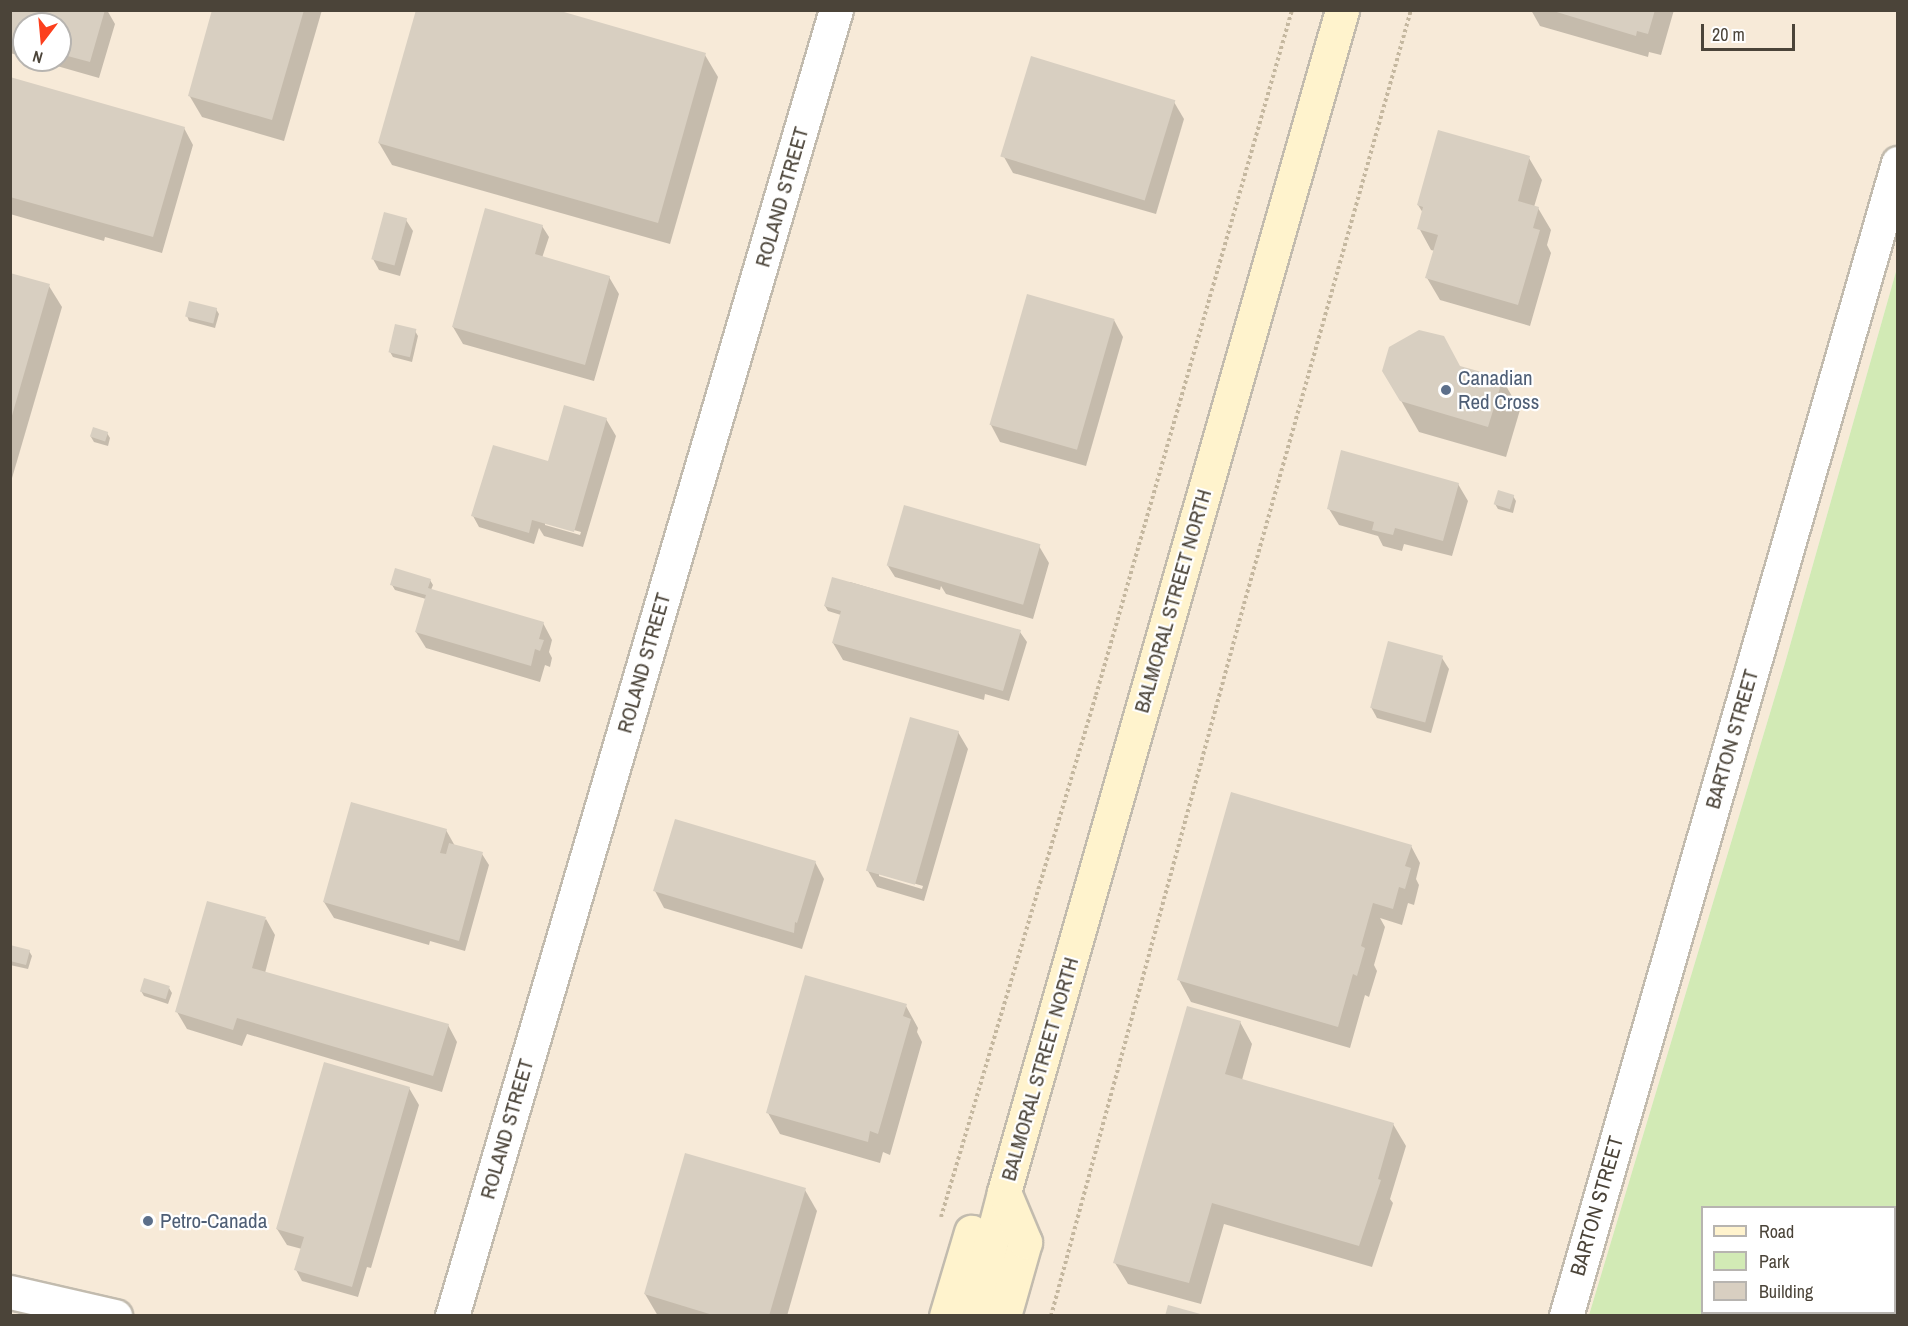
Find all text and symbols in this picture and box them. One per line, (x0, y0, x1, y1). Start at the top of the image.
north arrow (12, 12, 72, 72)
scale bar (1704, 12, 1798, 50)
text: 20 m (1712, 22, 1745, 47)
text: N (30, 46, 45, 69)
street label: ROLAND STREET (750, 124, 814, 270)
place label: Canadian Red Cross (1458, 365, 1539, 415)
marker: Canadian Red Cross (1439, 383, 1453, 397)
street label: BALMORAL STREET NORTH (1129, 486, 1217, 716)
street label: ROLAND STREET (612, 590, 676, 736)
street label: BARTON STREET (1700, 666, 1764, 812)
street label: BALMORAL STREET NORTH (996, 954, 1084, 1184)
street label: ROLAND STREET (475, 1056, 539, 1202)
street label: BARTON STREET (1565, 1133, 1629, 1279)
legend (1701, 1206, 1896, 1314)
place label: Petro-Canada (160, 1208, 267, 1234)
marker: Petro-Canada (141, 1214, 155, 1228)
text: Road (1759, 1219, 1794, 1244)
text: Park (1759, 1249, 1789, 1274)
text: Building (1759, 1279, 1813, 1304)

